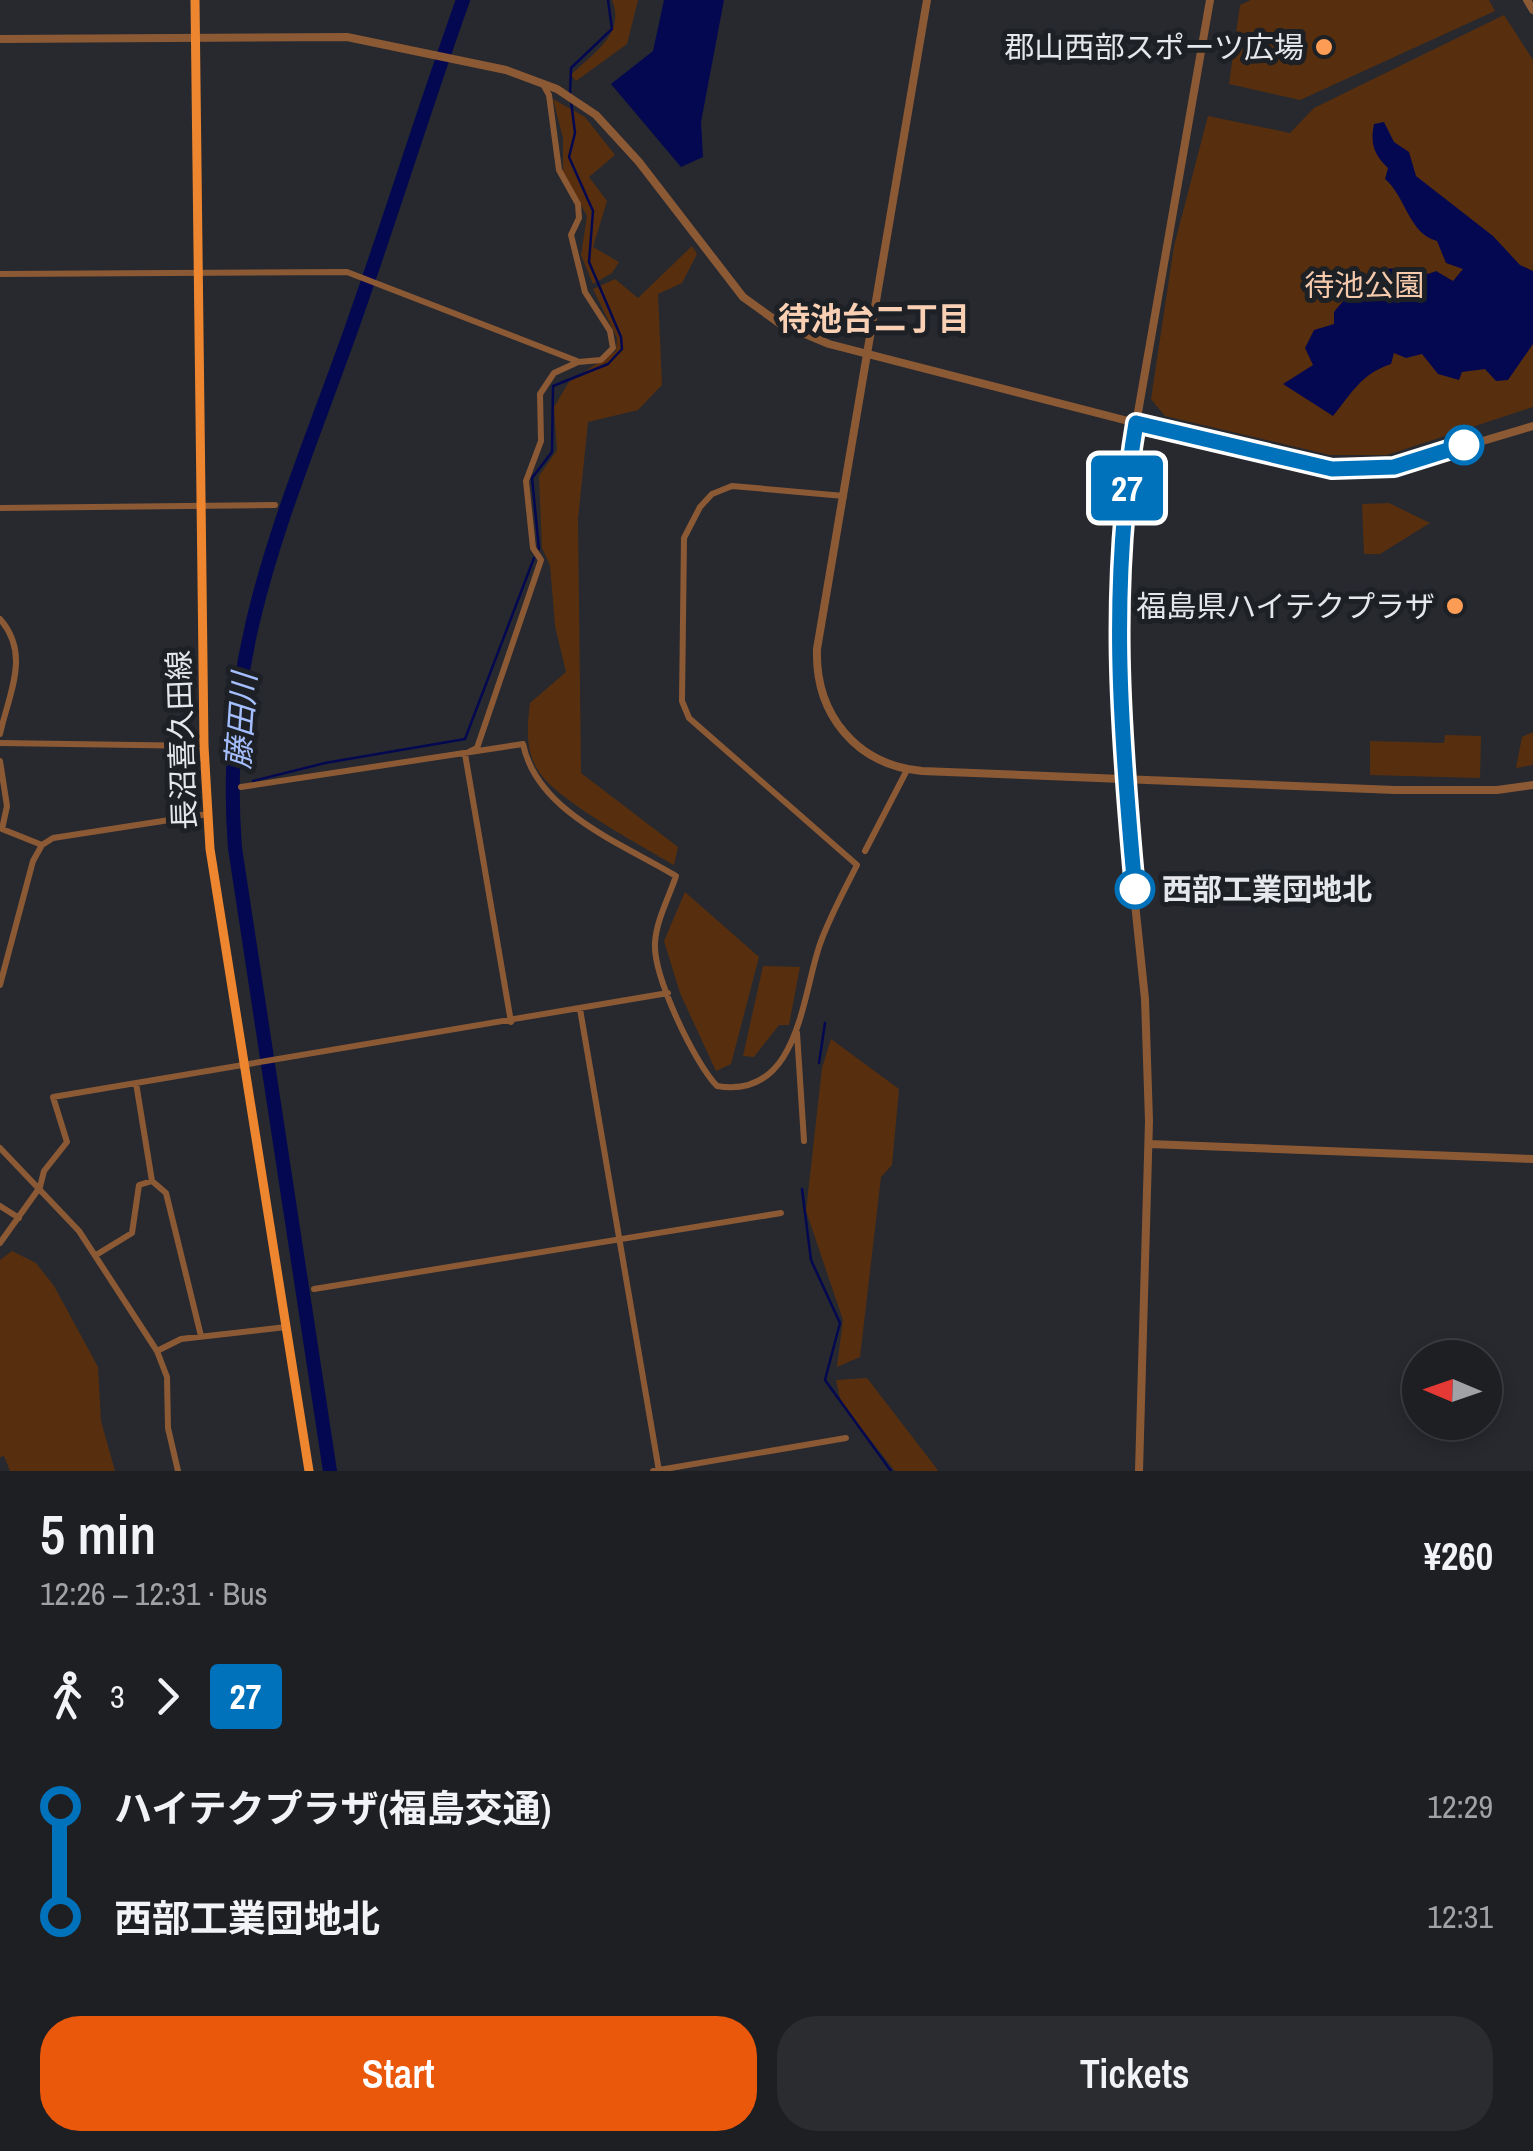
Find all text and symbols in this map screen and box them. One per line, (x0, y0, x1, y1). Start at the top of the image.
place label: 郡山西部スポーツ広場 (1005, 27, 1304, 67)
marker: 郡山西部スポーツ広場 (1313, 36, 1335, 58)
park label: 待池公園 (1304, 265, 1424, 305)
district label: 待池台二丁目 (778, 297, 970, 340)
unlabelled marker (1445, 426, 1483, 464)
line badge: 27 (1082, 456, 1172, 520)
text: 27 (1111, 465, 1143, 512)
place label: 福島県ハイテクプラザ (1136, 586, 1435, 626)
marker: 福島県ハイテクプラザ (1444, 595, 1466, 617)
street label: 長沼喜久田線 (158, 649, 204, 831)
water label: 藤田川 (216, 669, 266, 770)
place label: 西部工業団地北 (1162, 869, 1372, 909)
marker: 西部工業団地北 (1116, 870, 1154, 908)
north arrow (1402, 1340, 1502, 1440)
map controls (1402, 1340, 1502, 1440)
text: 5 min (40, 1497, 156, 1571)
text: ¥260 (1424, 1531, 1493, 1582)
text: 12:26 – 12:31 · Bus (40, 1572, 268, 1615)
icon: walk (40, 1669, 95, 1724)
icon: forward (140, 1669, 195, 1724)
text: 27 (230, 1673, 262, 1720)
text: 3 (110, 1675, 125, 1718)
text: ハイテクプラザ(福島交通) (114, 1783, 551, 1834)
text: 12:29 (1427, 1785, 1493, 1828)
text: 西部工業団地北 (114, 1893, 380, 1944)
text: 12:31 (1427, 1895, 1493, 1938)
button: Start (40, 2016, 757, 2131)
button: Tickets (777, 2016, 1493, 2131)

